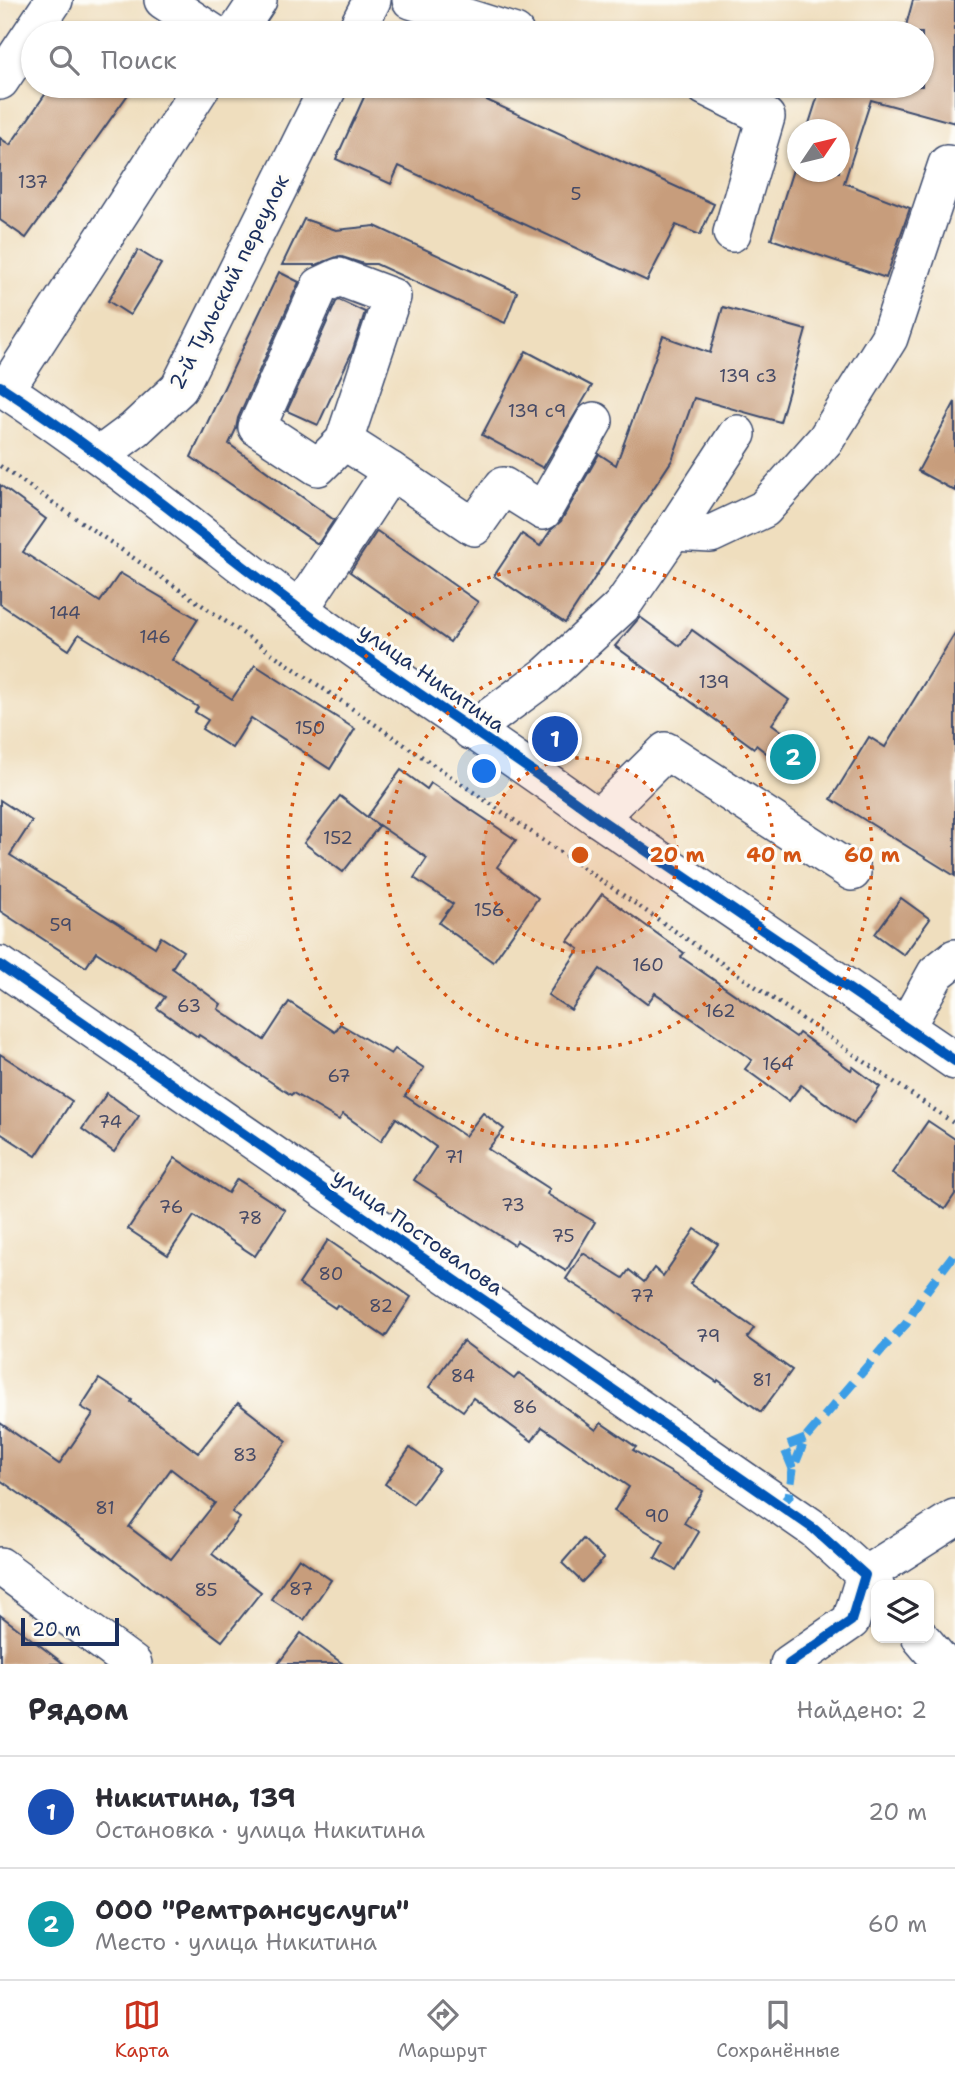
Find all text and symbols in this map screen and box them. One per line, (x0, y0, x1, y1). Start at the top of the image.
search box (21, 21, 934, 98)
icon: search (45, 41, 83, 79)
text: Поиск (101, 42, 177, 77)
north arrow (787, 119, 850, 182)
street label: 2-й Тульский переулок (162, 169, 296, 395)
house number: 137 (18, 170, 48, 194)
house number: 5 (570, 182, 582, 206)
house number: 139 с3 (719, 364, 777, 388)
house number: 139 с9 (508, 399, 566, 423)
house number: 144 (49, 601, 81, 625)
street label: улица Никитина (353, 617, 511, 739)
house number: 146 (139, 625, 171, 649)
house number: 139 (699, 670, 729, 694)
pin: 1 (532, 713, 578, 765)
house number: 150 (295, 716, 325, 740)
pin: 2 (770, 731, 816, 783)
your location (467, 754, 501, 788)
house number: 152 (323, 826, 353, 850)
text: 20 m (649, 841, 705, 869)
text: 40 m (746, 841, 802, 869)
text: 60 m (844, 841, 900, 869)
centre of rings (568, 843, 592, 867)
house number: 156 (474, 898, 504, 922)
house number: 59 (50, 913, 72, 937)
house number: 160 (632, 953, 664, 977)
house number: 63 (177, 994, 201, 1018)
house number: 162 (705, 999, 735, 1023)
house number: 164 (762, 1052, 794, 1076)
house number: 67 (327, 1064, 351, 1088)
house number: 74 (98, 1110, 122, 1134)
house number: 71 (444, 1145, 464, 1169)
street label: улица Постовалова (327, 1162, 509, 1302)
house number: 73 (501, 1193, 525, 1217)
house number: 76 (159, 1195, 183, 1219)
house number: 78 (238, 1206, 262, 1230)
house number: 75 (552, 1224, 574, 1248)
house number: 80 (319, 1262, 343, 1286)
house number: 77 (630, 1284, 654, 1308)
house number: 82 (369, 1294, 393, 1318)
house number: 79 (696, 1324, 720, 1348)
house number: 84 (451, 1364, 475, 1388)
house number: 81 (752, 1368, 772, 1392)
house number: 86 (513, 1395, 537, 1419)
house number: 83 (233, 1443, 257, 1467)
house number: 81 (95, 1496, 115, 1520)
house number: 90 (645, 1504, 669, 1528)
house number: 87 (289, 1577, 313, 1601)
house number: 85 (194, 1578, 218, 1602)
map controls (871, 1580, 934, 1643)
button: layers (871, 1580, 934, 1643)
scale bar (21, 1615, 119, 1647)
text: 20 m (32, 1617, 81, 1642)
text: Рядом (28, 1689, 128, 1730)
text: Найдено: 2 (797, 1695, 927, 1725)
text: Никитина, 139 (95, 1780, 296, 1815)
text: 1 (46, 1797, 56, 1827)
text: 20 m (868, 1797, 927, 1827)
text: Остановка · улица Никитина (95, 1815, 425, 1845)
text: ООО "Ремтрансуслуги" (95, 1892, 409, 1927)
text: 2 (43, 1909, 59, 1939)
text: 60 m (868, 1909, 927, 1939)
text: Место · улица Никитина (95, 1927, 377, 1957)
tab: Карта (115, 1996, 169, 2063)
tab: Маршрут (398, 1996, 487, 2063)
tab: Сохранённые (716, 1996, 840, 2063)

